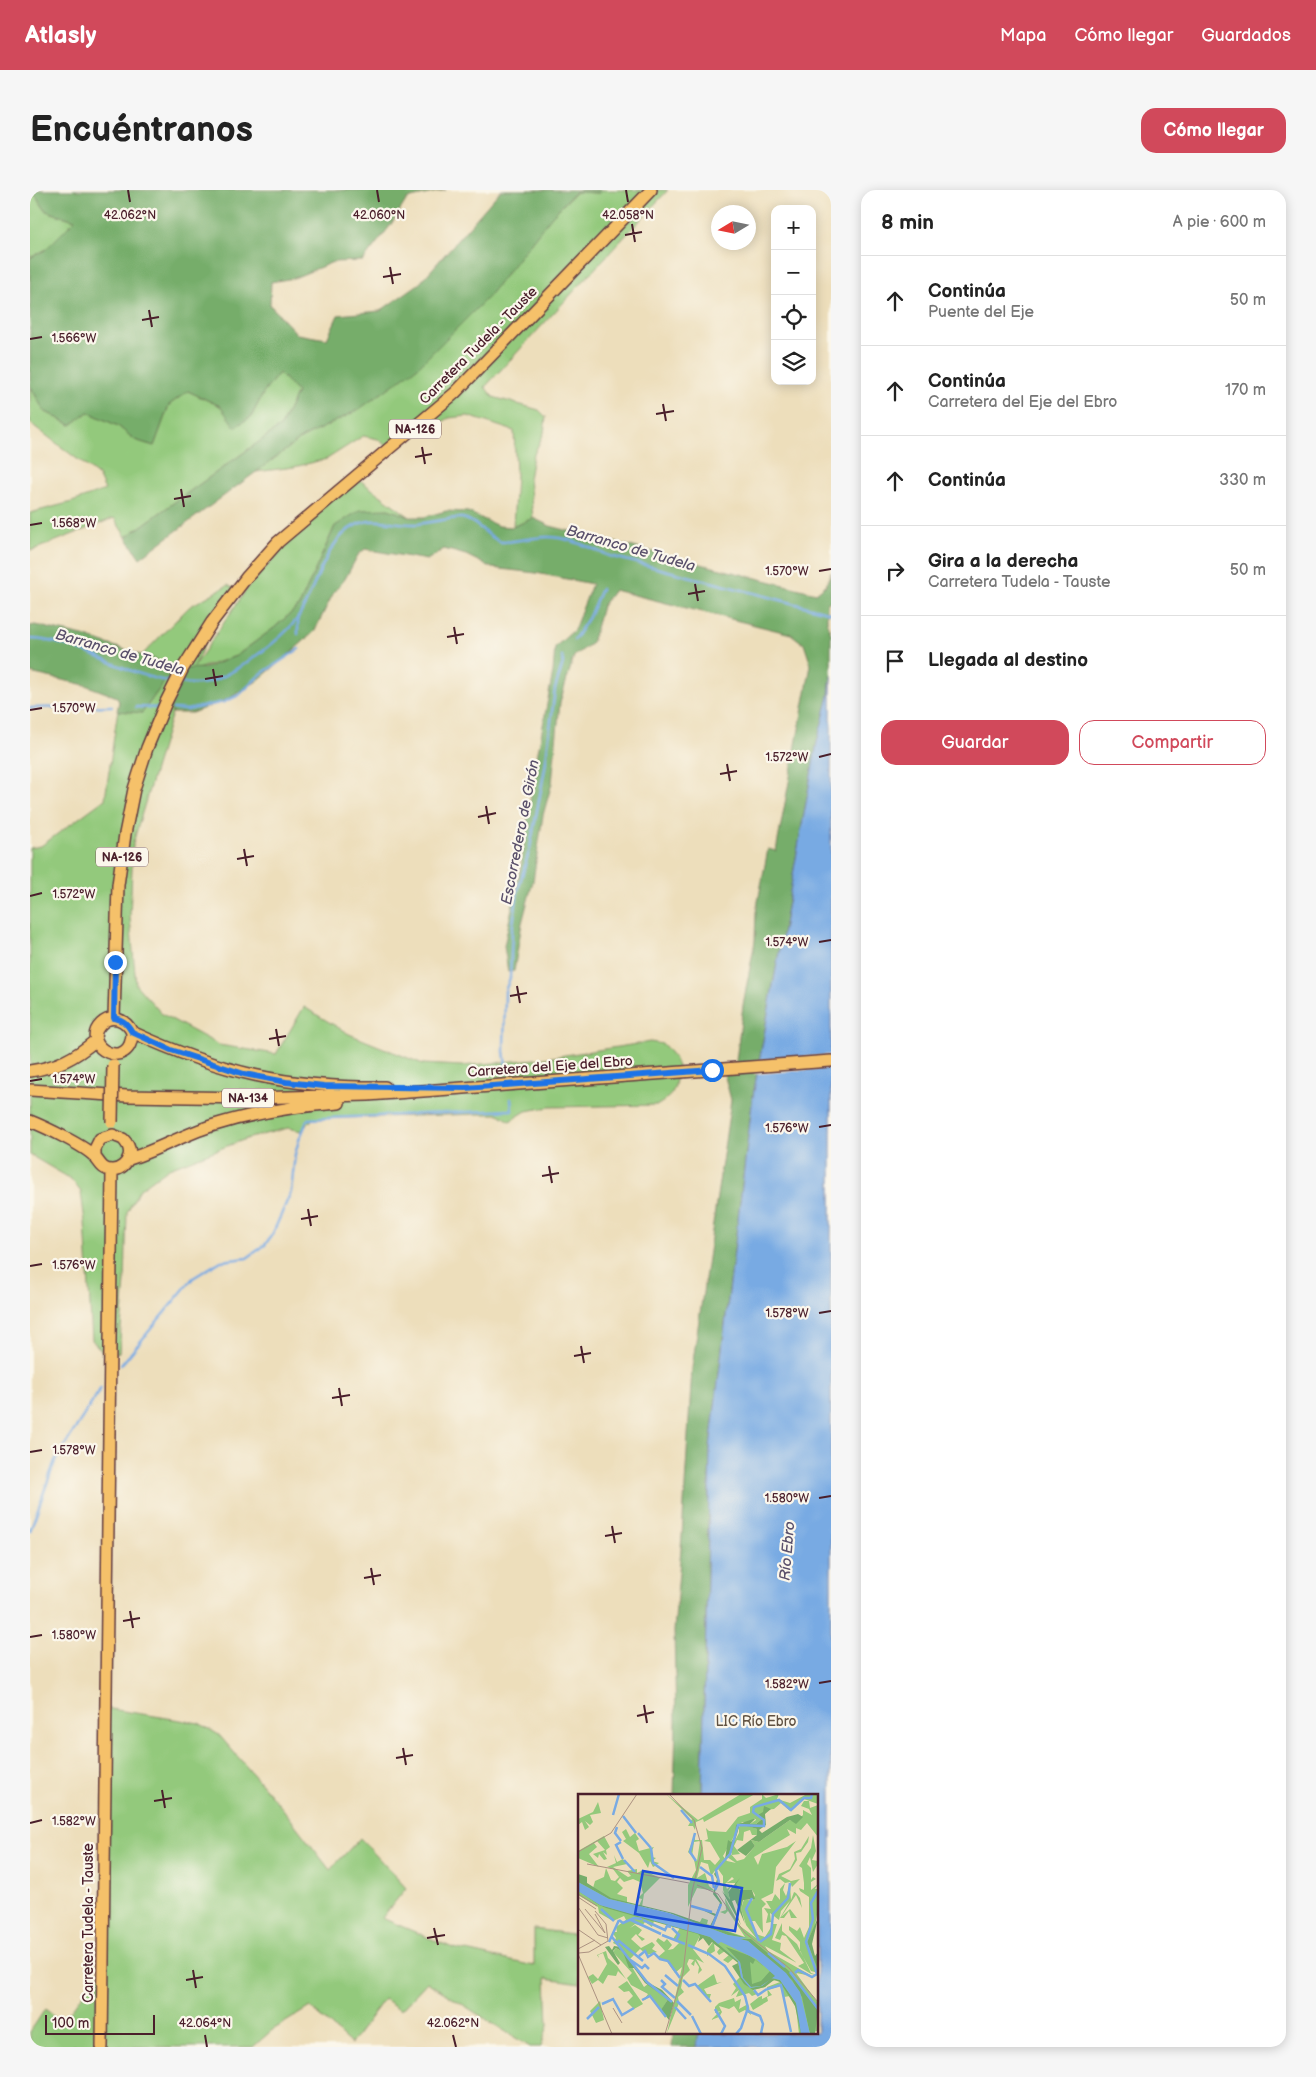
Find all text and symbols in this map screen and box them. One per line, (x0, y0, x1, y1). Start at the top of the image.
text: Atlasly (25, 21, 96, 50)
text: Mapa (1000, 25, 1046, 46)
text: Cómo llegar (1074, 25, 1173, 46)
text: Guardados (1201, 25, 1291, 46)
button: Cómo llegar (1141, 108, 1286, 153)
text: Encuéntranos (30, 109, 253, 152)
north arrow (711, 205, 756, 250)
map controls (771, 205, 816, 385)
button: + (771, 205, 816, 250)
text: 42.062°N (104, 208, 156, 223)
text: 42.060°N (353, 208, 405, 223)
text: 42.058°N (602, 208, 654, 223)
text: 8 min (881, 210, 934, 235)
text: A pie · 600 m (1173, 213, 1266, 232)
button: − (771, 250, 816, 295)
text: Continúa (928, 280, 1006, 303)
street label: Carretera Tudela - Tauste (416, 283, 541, 408)
icon: ahead (881, 287, 909, 315)
text: 50 m (1230, 291, 1266, 310)
button: locate (771, 295, 816, 340)
text: Puente del Eje (928, 303, 1034, 322)
text: 1.566°W (52, 331, 96, 346)
button: layers (771, 340, 816, 385)
text: Continúa (928, 370, 1006, 393)
icon: ahead (881, 377, 909, 405)
text: 170 m (1225, 381, 1266, 400)
text: Carretera del Eje del Ebro (928, 393, 1117, 412)
road number: NA-126 (389, 420, 441, 438)
icon: ahead (881, 467, 909, 495)
text: Continúa (928, 469, 1006, 492)
text: 330 m (1219, 471, 1266, 490)
text: 1.568°W (52, 516, 96, 531)
water label: Barranco de Tudela (564, 521, 697, 576)
text: Gira a la derecha (928, 550, 1078, 573)
icon: right (881, 557, 909, 585)
text: 50 m (1230, 561, 1266, 580)
text: 1.570°W (765, 564, 809, 579)
text: Carretera Tudela - Tauste (928, 573, 1110, 592)
water label: Barranco de Tudela (53, 625, 186, 680)
icon: arrive (881, 647, 909, 675)
text: Llegada al destino (928, 649, 1088, 672)
text: 1.570°W (52, 701, 96, 716)
button: Guardar (881, 720, 1069, 765)
button: Compartir (1079, 720, 1266, 765)
text: 1.572°W (766, 750, 809, 765)
water label: Escorredero de Girón (497, 758, 544, 906)
road number: NA-126 (96, 848, 148, 866)
text: 1.572°W (53, 887, 96, 902)
text: 1.574°W (765, 935, 809, 950)
route end (104, 951, 127, 974)
street label: Carretera del Eje del Ebro (467, 1052, 633, 1081)
route start (701, 1059, 724, 1082)
text: 1.574°W (52, 1072, 96, 1087)
road number: NA-134 (222, 1088, 274, 1108)
text: 1.576°W (765, 1121, 809, 1136)
text: 1.576°W (52, 1258, 96, 1273)
text: 1.578°W (765, 1306, 809, 1321)
text: 1.578°W (52, 1443, 96, 1458)
text: 1.580°W (765, 1491, 809, 1506)
water label: Río Ebro (775, 1520, 800, 1582)
text: 1.580°W (52, 1628, 96, 1643)
text: 1.582°W (765, 1677, 809, 1692)
park label: LIC Río Ebro (716, 1713, 797, 1730)
inset map (578, 1794, 818, 2034)
text: 1.582°W (52, 1814, 96, 1829)
street label: Carretera Tudela - Tauste (80, 1843, 97, 2003)
scale bar (45, 2012, 155, 2035)
text: 100 m (52, 2015, 89, 2032)
text: 42.064°N (179, 2016, 231, 2031)
text: 42.062°N (427, 2016, 479, 2031)

